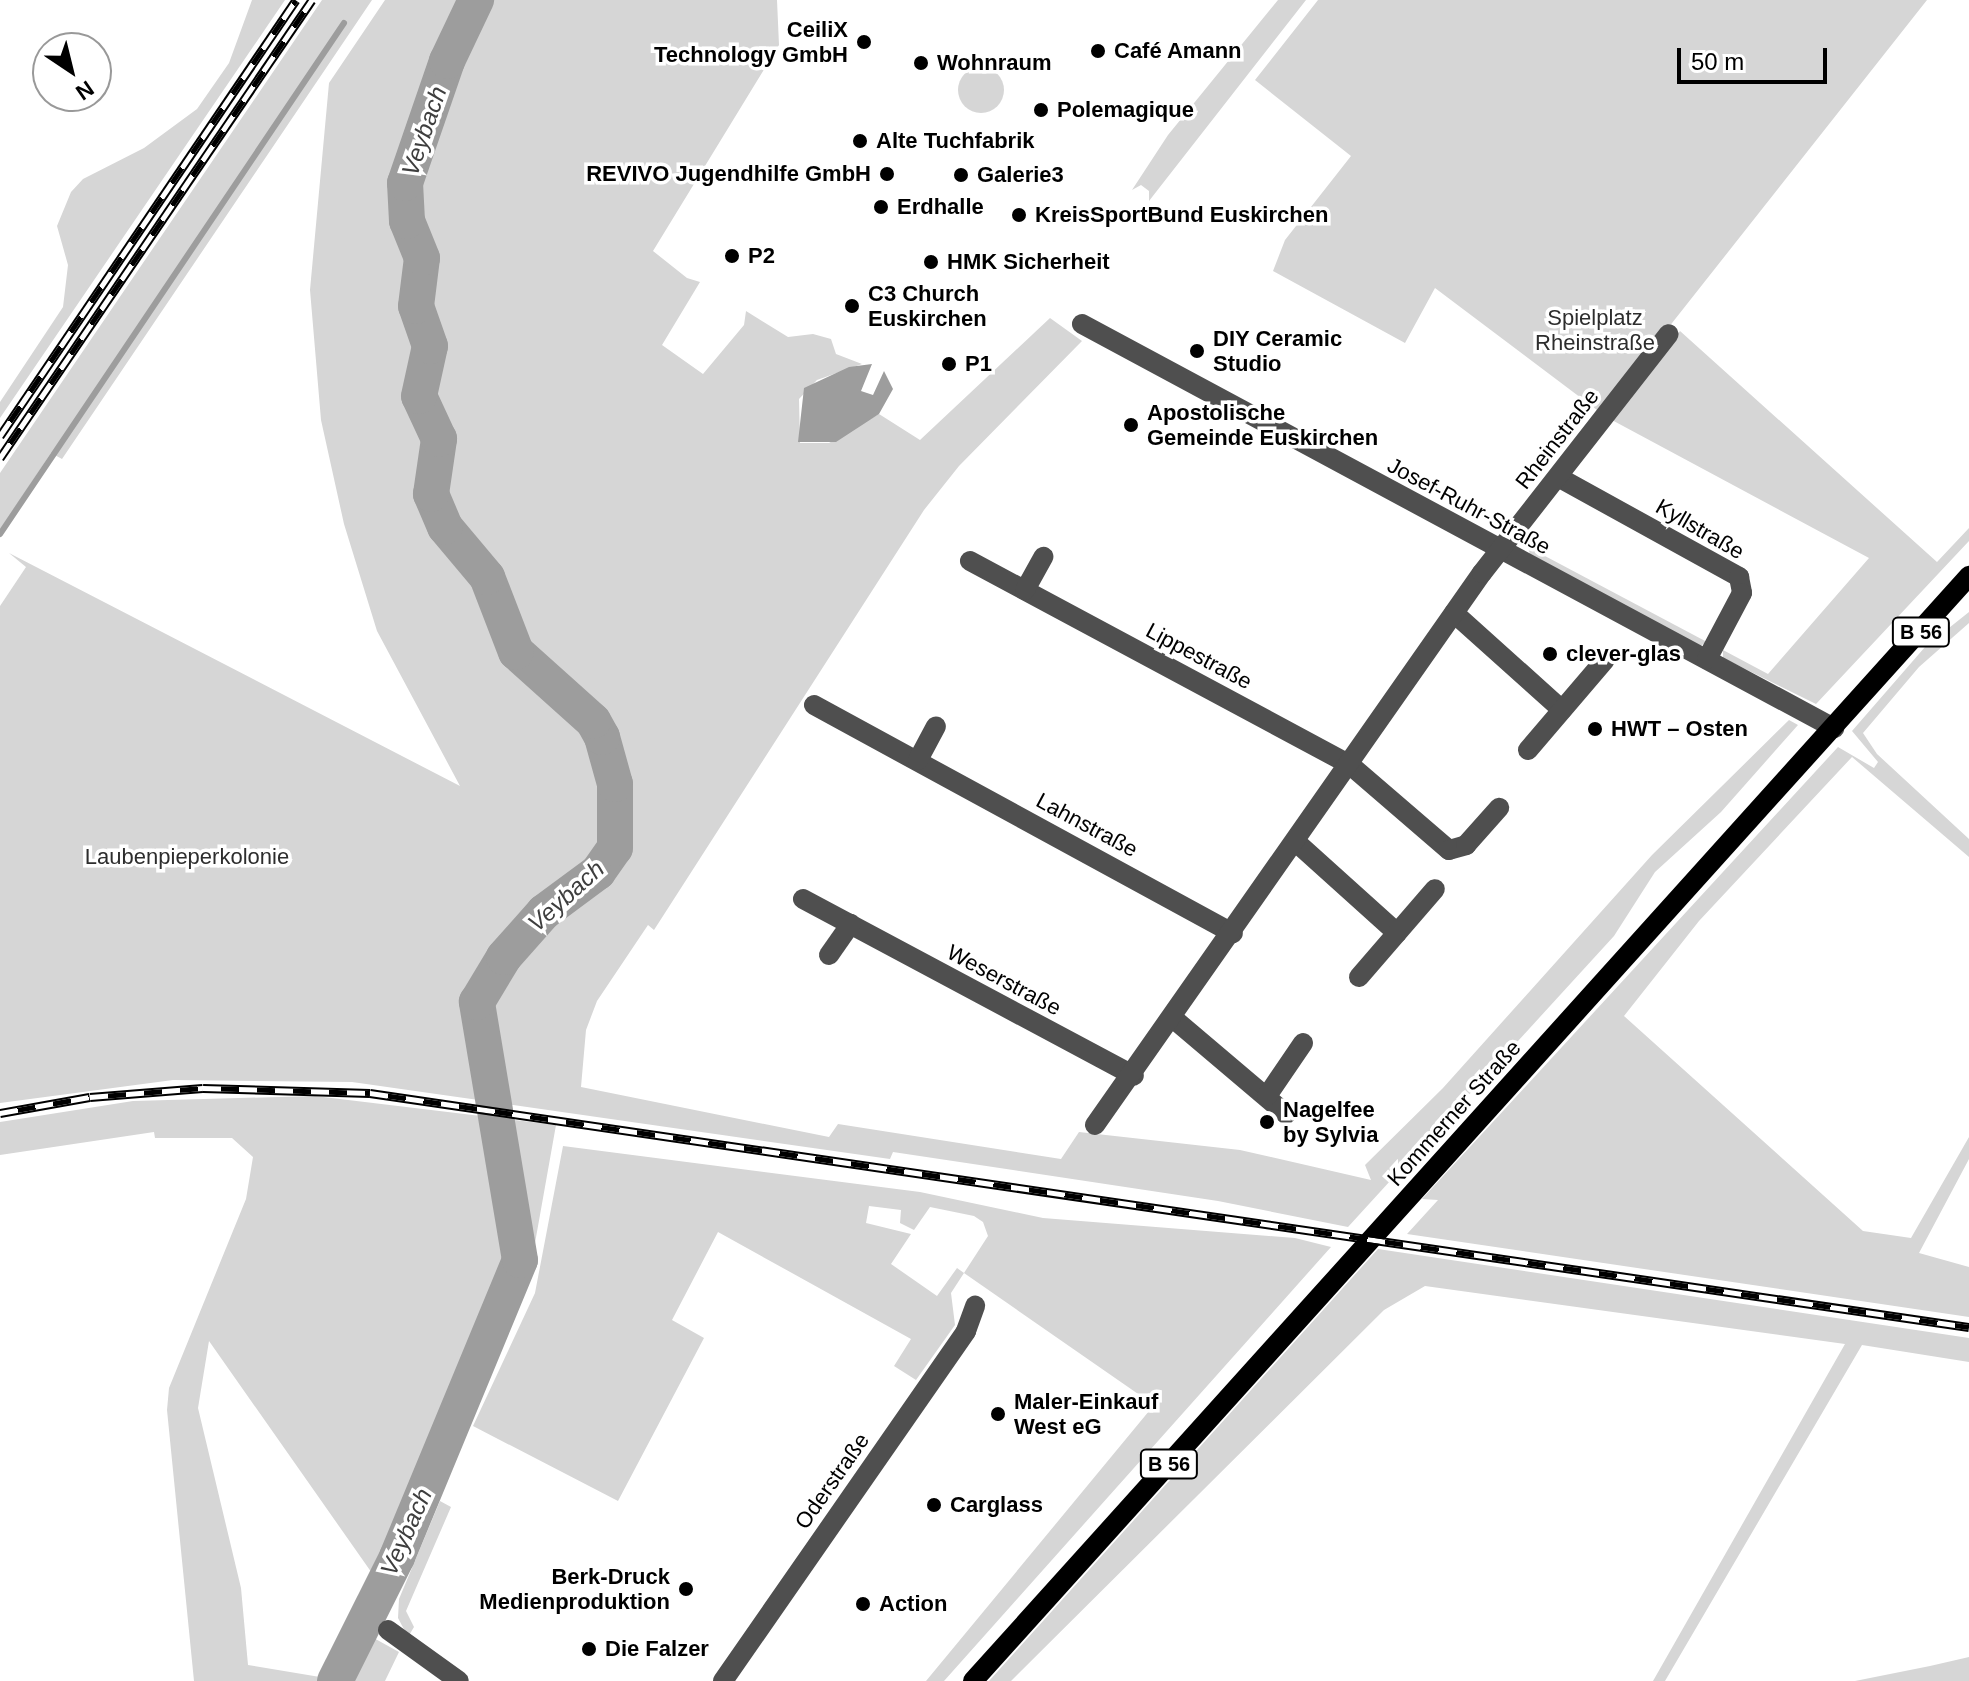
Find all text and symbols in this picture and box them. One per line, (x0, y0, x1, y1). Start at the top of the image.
place label: CeiliX Technology GmbH (654, 16, 848, 68)
north arrow (32, 32, 112, 112)
scale bar (1681, 32, 1831, 82)
marker: CeiliX Technology GmbH (855, 33, 873, 51)
place label: Café Amann (1114, 38, 1242, 64)
marker: Café Amann (1089, 42, 1107, 60)
text: 50 m (1691, 48, 1744, 75)
place label: Wohnraum (937, 50, 1051, 76)
marker: Wohnraum (912, 54, 930, 72)
text: N (71, 76, 99, 105)
water label: Veybach (395, 83, 453, 179)
place label: Polemagique (1057, 97, 1194, 123)
marker: Polemagique (1032, 101, 1050, 119)
place label: Alte Tuchfabrik (876, 128, 1035, 154)
marker: Alte Tuchfabrik (851, 132, 869, 150)
place label: REVIVO Jugendhilfe GmbH (586, 161, 871, 187)
place label: Galerie3 (977, 162, 1064, 188)
marker: REVIVO Jugendhilfe GmbH (878, 165, 896, 183)
marker: Galerie3 (952, 166, 970, 184)
place label: Erdhalle (897, 194, 984, 220)
marker: Erdhalle (872, 198, 890, 216)
place label: KreisSportBund Euskirchen (1035, 202, 1328, 228)
marker: KreisSportBund Euskirchen (1010, 206, 1028, 224)
place label: P2 (748, 243, 775, 269)
marker: P2 (723, 247, 741, 265)
place label: HMK Sicherheit (947, 249, 1110, 275)
marker: HMK Sicherheit (922, 253, 940, 271)
place label: C3 Church Euskirchen (868, 280, 987, 332)
marker: C3 Church Euskirchen (843, 297, 861, 315)
park label: Spielplatz Rheinstraße (1535, 304, 1655, 356)
place label: DIY Ceramic Studio (1213, 325, 1343, 376)
marker: DIY Ceramic Studio (1188, 342, 1206, 360)
place label: P1 (965, 351, 992, 377)
marker: P1 (940, 355, 958, 373)
street label: Rheinstraße (1510, 384, 1604, 494)
place label: Apostolische Gemeinde Euskirchen (1147, 399, 1378, 450)
marker: Apostolische Gemeinde Euskirchen (1122, 416, 1140, 434)
street label: Josef-Ruhr-Straße (1383, 452, 1555, 560)
street label: Kyllstraße (1651, 493, 1749, 565)
road number: B 56 (1891, 616, 1951, 648)
street label: Lippestraße (1142, 617, 1256, 695)
place label: clever-glas (1566, 641, 1681, 667)
marker: clever-glas (1541, 645, 1559, 663)
place label: HWT – Osten (1611, 716, 1748, 742)
marker: HWT – Osten (1586, 720, 1604, 738)
street label: Lahnstraße (1032, 787, 1142, 863)
park label: Laubenpieperkolonie (85, 844, 289, 870)
water label: Veybach (522, 854, 610, 938)
street label: Weserstraße (942, 939, 1066, 1021)
street label: Kommerner Straße (1382, 1035, 1526, 1191)
place label: Nagelfee by Sylvia (1283, 1096, 1378, 1148)
marker: Nagelfee by Sylvia (1258, 1113, 1276, 1131)
place label: Maler-Einkauf West eG (1014, 1388, 1158, 1440)
marker: Maler-Einkauf West eG (989, 1405, 1007, 1423)
street label: Oderstraße (789, 1428, 875, 1534)
road number: B 56 (1139, 1448, 1199, 1480)
water label: Veybach (374, 1484, 438, 1580)
place label: Carglass (950, 1492, 1043, 1518)
marker: Carglass (925, 1496, 943, 1514)
place label: Berk-Druck Medienproduktion (479, 1563, 670, 1614)
marker: Berk-Druck Medienproduktion (677, 1580, 695, 1598)
place label: Action (879, 1591, 947, 1617)
marker: Action (854, 1595, 872, 1613)
place label: Die Falzer (605, 1636, 709, 1662)
marker: Die Falzer (580, 1640, 598, 1658)

